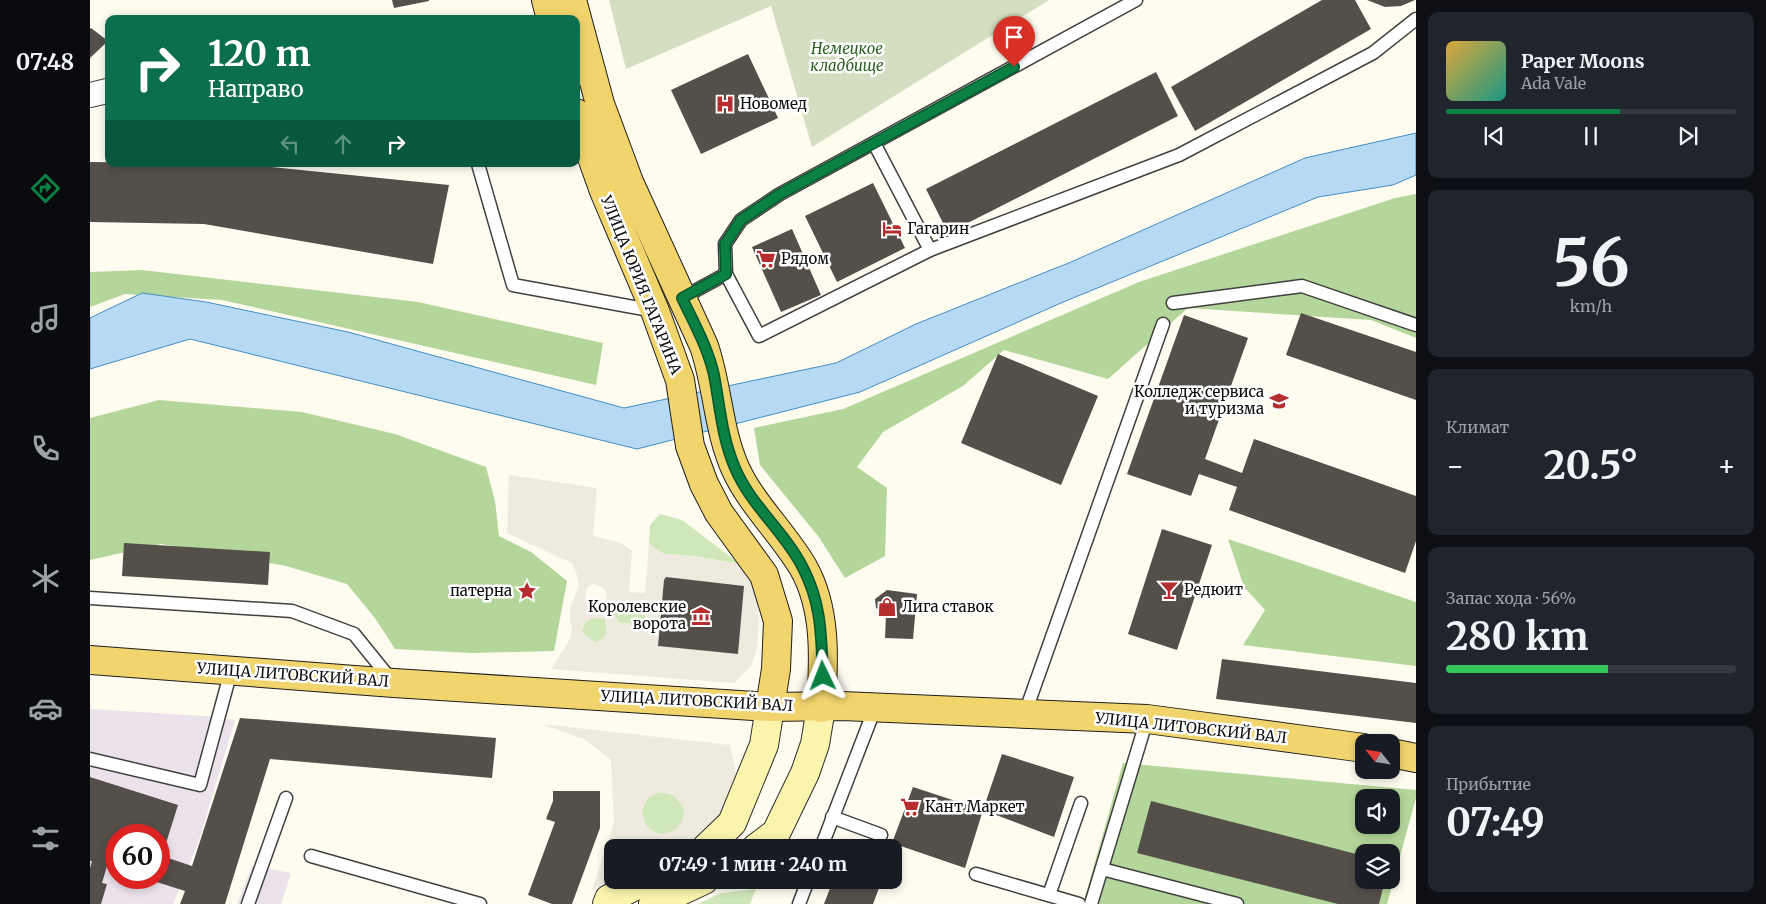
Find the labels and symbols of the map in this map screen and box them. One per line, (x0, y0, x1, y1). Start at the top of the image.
pin (993, 16, 1035, 67)
park label: Немецкое кладбище (810, 39, 884, 75)
hospital icon: Новомед (714, 93, 736, 115)
place label: Новомед (740, 94, 807, 113)
street label: УЛИЦА ЮРИЯ ГАГАРИНА (596, 192, 686, 377)
hotel icon: Гагарин (881, 218, 903, 240)
place label: Гагарин (907, 219, 969, 238)
supermarket icon: Рядом (755, 248, 777, 270)
place label: Рядом (781, 249, 829, 268)
place label: Колледж сервиса и туризма (1134, 382, 1264, 418)
school or university icon: Колледж сервиса и туризма (1268, 390, 1290, 412)
bar icon: Редюит (1158, 579, 1180, 601)
place icon: патерна (516, 580, 538, 602)
place label: Редюит (1184, 580, 1243, 599)
place label: патерна (450, 581, 512, 600)
shop icon: Лига ставок (876, 596, 898, 618)
place label: Королевские ворота (588, 597, 686, 633)
place label: Лига ставок (902, 597, 994, 616)
museum icon: Королевские ворота (690, 605, 712, 627)
position arrow (796, 649, 848, 701)
street label: УЛИЦА ЛИТОВСКИЙ ВАЛ (195, 657, 390, 691)
street label: УЛИЦА ЛИТОВСКИЙ ВАЛ (599, 685, 794, 715)
street label: УЛИЦА ЛИТОВСКИЙ ВАЛ (1093, 707, 1288, 747)
north arrow (1355, 734, 1400, 779)
supermarket icon: Кант Маркет (899, 796, 921, 818)
place label: Кант Маркет (925, 797, 1025, 816)
speed limit sign: 60 (105, 824, 170, 889)

